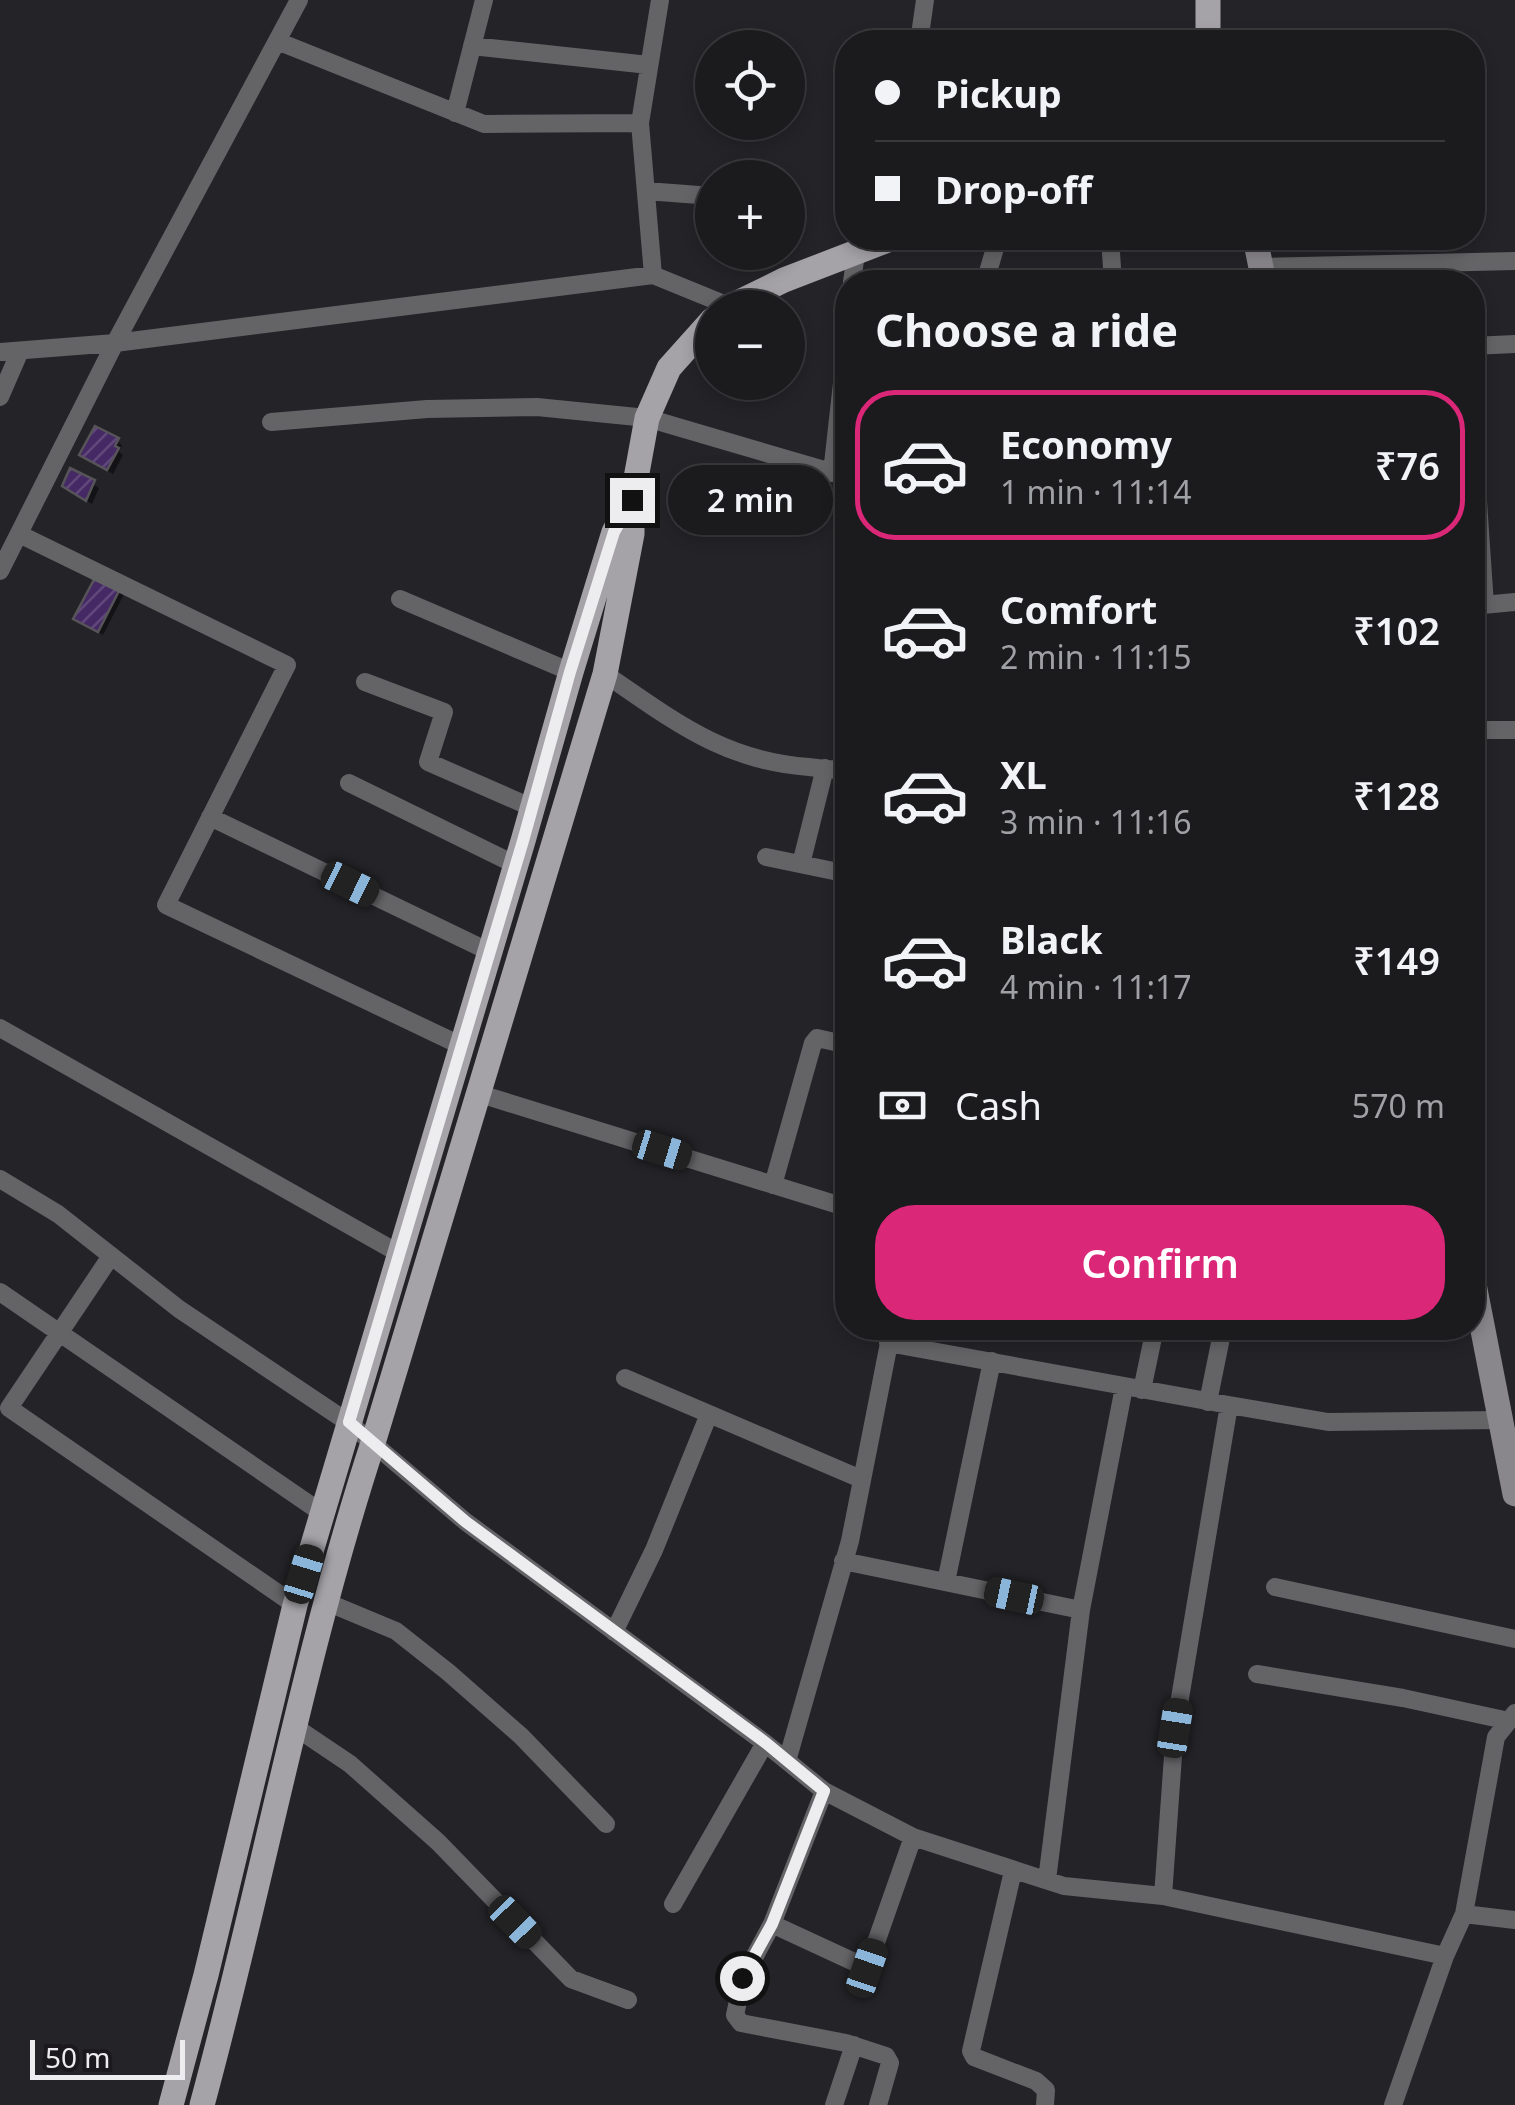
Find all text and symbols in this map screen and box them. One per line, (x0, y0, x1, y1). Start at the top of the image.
map controls (695, 30, 805, 400)
button: locate (695, 30, 805, 140)
text: Pickup (935, 67, 1062, 119)
button: + (695, 160, 805, 270)
text: Drop-off (935, 163, 1092, 215)
button: − (695, 290, 805, 400)
text: Choose a ride (875, 299, 1178, 360)
text: Economy (1000, 418, 1172, 470)
icon: car (880, 420, 970, 510)
text: ₹76 (1375, 439, 1440, 491)
callout: 2 min (667, 465, 832, 535)
text: 1 min · 11:14 (1000, 470, 1192, 513)
route end (610, 478, 655, 523)
text: 2 min (707, 478, 794, 521)
text: Comfort (1000, 583, 1157, 635)
icon: car (880, 585, 970, 675)
text: ₹102 (1353, 604, 1440, 656)
text: 2 min · 11:15 (1000, 635, 1192, 678)
text: XL (1000, 748, 1047, 800)
icon: car (880, 750, 970, 840)
text: ₹128 (1353, 769, 1440, 821)
text: 3 min · 11:16 (1000, 800, 1192, 843)
car (316, 857, 384, 911)
text: Black (1000, 913, 1103, 965)
icon: car (880, 915, 970, 1005)
text: ₹149 (1353, 934, 1440, 986)
text: 4 min · 11:17 (1000, 965, 1192, 1008)
icon: cash (875, 1078, 930, 1133)
text: Cash (955, 1079, 1042, 1131)
text: 570 m (1352, 1084, 1445, 1127)
car (629, 1127, 695, 1173)
button: Confirm (875, 1205, 1445, 1320)
car (281, 1541, 327, 1607)
car (982, 1575, 1046, 1617)
car (1155, 1696, 1195, 1760)
car (483, 1890, 547, 1954)
car (843, 1935, 891, 2001)
route start (720, 1956, 765, 2001)
scale bar (30, 2035, 185, 2080)
text: 50 m (45, 2038, 111, 2076)

